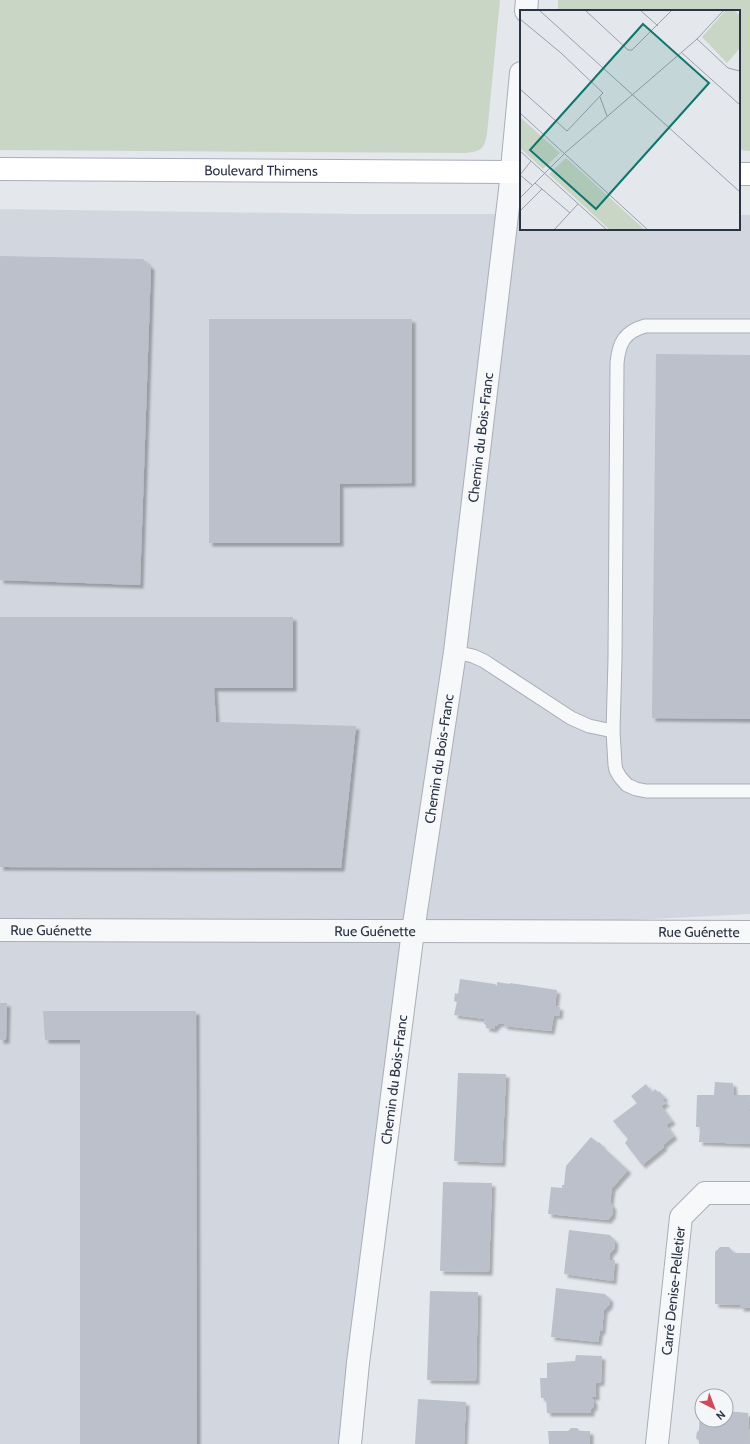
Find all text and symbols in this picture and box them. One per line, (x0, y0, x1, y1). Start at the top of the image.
inset map (520, 10, 740, 230)
street label: Boulevard Thimens (204, 161, 318, 180)
street label: Chemin du Bois-Franc (464, 372, 497, 503)
street label: Chemin du Bois-Franc (420, 693, 458, 825)
street label: Rue Guénette (10, 921, 92, 939)
street label: Rue Guénette (334, 922, 416, 940)
street label: Rue Guénette (658, 923, 740, 941)
street label: Chemin du Bois-Franc (377, 1014, 411, 1146)
street label: Carré Denise-Pelletier (657, 1225, 689, 1356)
north arrow (694, 1388, 734, 1428)
text: N (713, 1408, 728, 1423)

